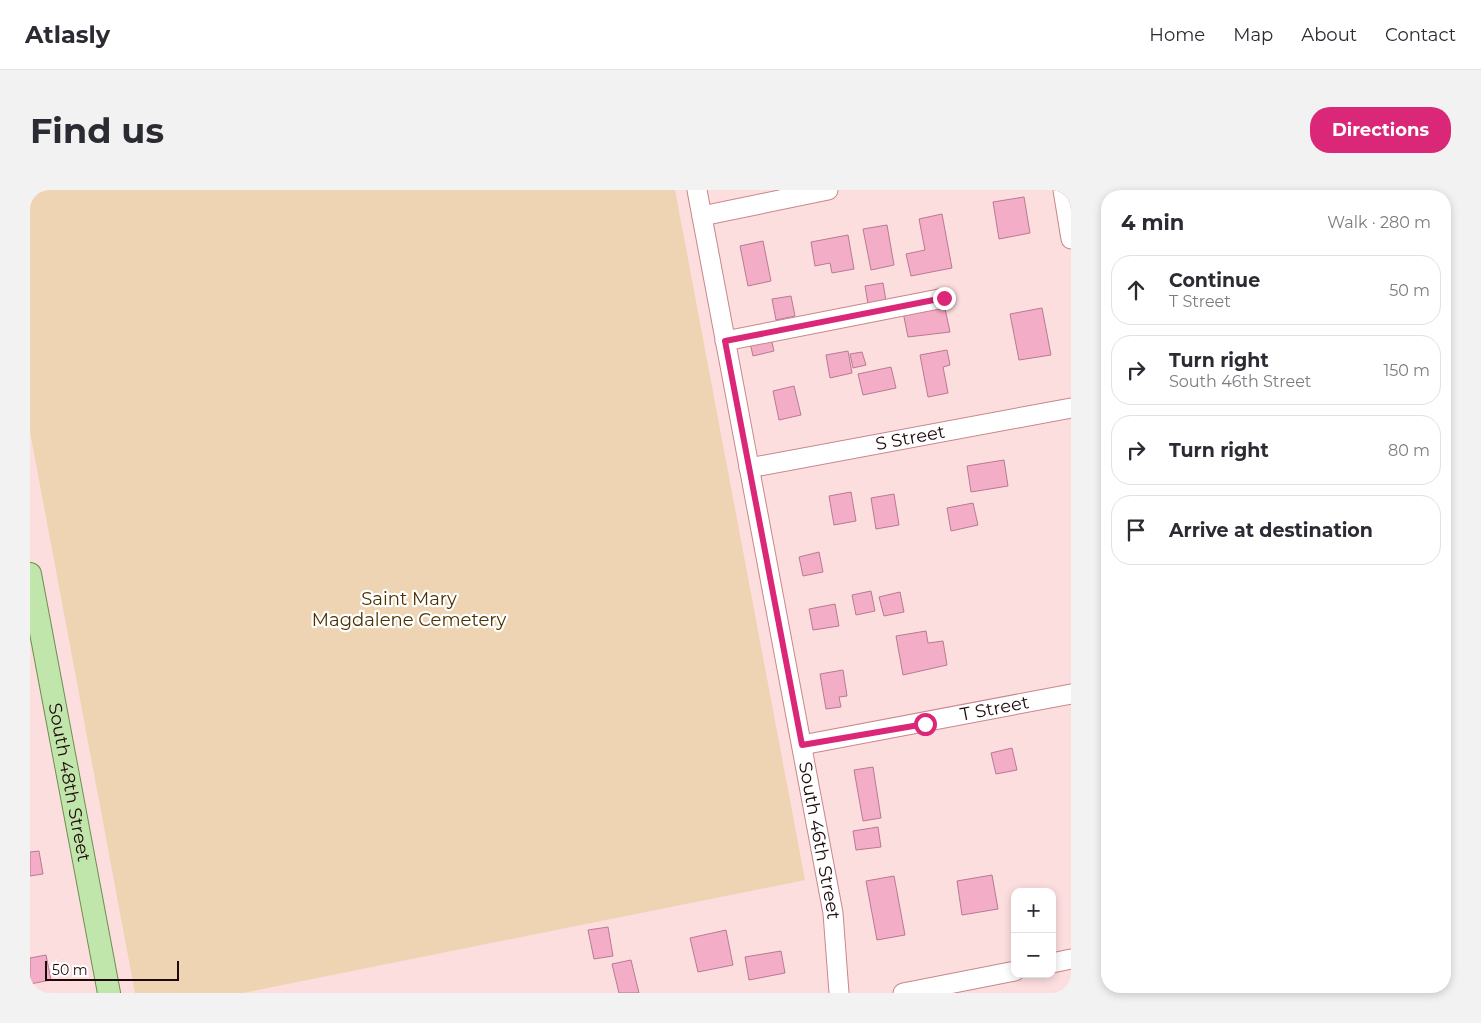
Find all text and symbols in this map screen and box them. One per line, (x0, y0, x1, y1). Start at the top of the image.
text: Atlasly (25, 20, 110, 49)
text: Home (1149, 24, 1205, 46)
text: Map (1233, 24, 1273, 46)
text: About (1301, 24, 1357, 46)
text: Contact (1385, 24, 1456, 46)
button: Directions (1310, 107, 1451, 153)
text: Find us (30, 109, 164, 152)
text: 4 min (1121, 210, 1184, 235)
text: Walk · 280 m (1327, 213, 1431, 232)
text: Continue (1169, 269, 1260, 292)
icon: ahead (1122, 276, 1150, 304)
text: 50 m (1389, 281, 1430, 300)
route end (933, 287, 956, 310)
text: T Street (1169, 292, 1231, 311)
text: Turn right (1169, 349, 1269, 372)
icon: right (1122, 356, 1150, 384)
text: 150 m (1383, 361, 1430, 380)
text: South 46th Street (1169, 372, 1311, 391)
street label: S Street (874, 421, 947, 455)
icon: right (1122, 436, 1150, 464)
text: Turn right (1169, 439, 1269, 462)
text: 80 m (1388, 441, 1430, 460)
icon: arrive (1122, 516, 1150, 544)
text: Arrive at destination (1169, 519, 1373, 542)
park label: Saint Mary Magdalene Cemetery (312, 588, 506, 631)
street label: T Street (958, 691, 1031, 726)
street label: South 48th Street (44, 701, 95, 863)
route start (914, 713, 937, 736)
street label: South 46th Street (794, 760, 844, 920)
map controls (1011, 888, 1056, 978)
button: + (1011, 888, 1056, 933)
button: − (1011, 933, 1056, 978)
scale bar (45, 958, 179, 981)
text: 50 m (52, 961, 88, 979)

